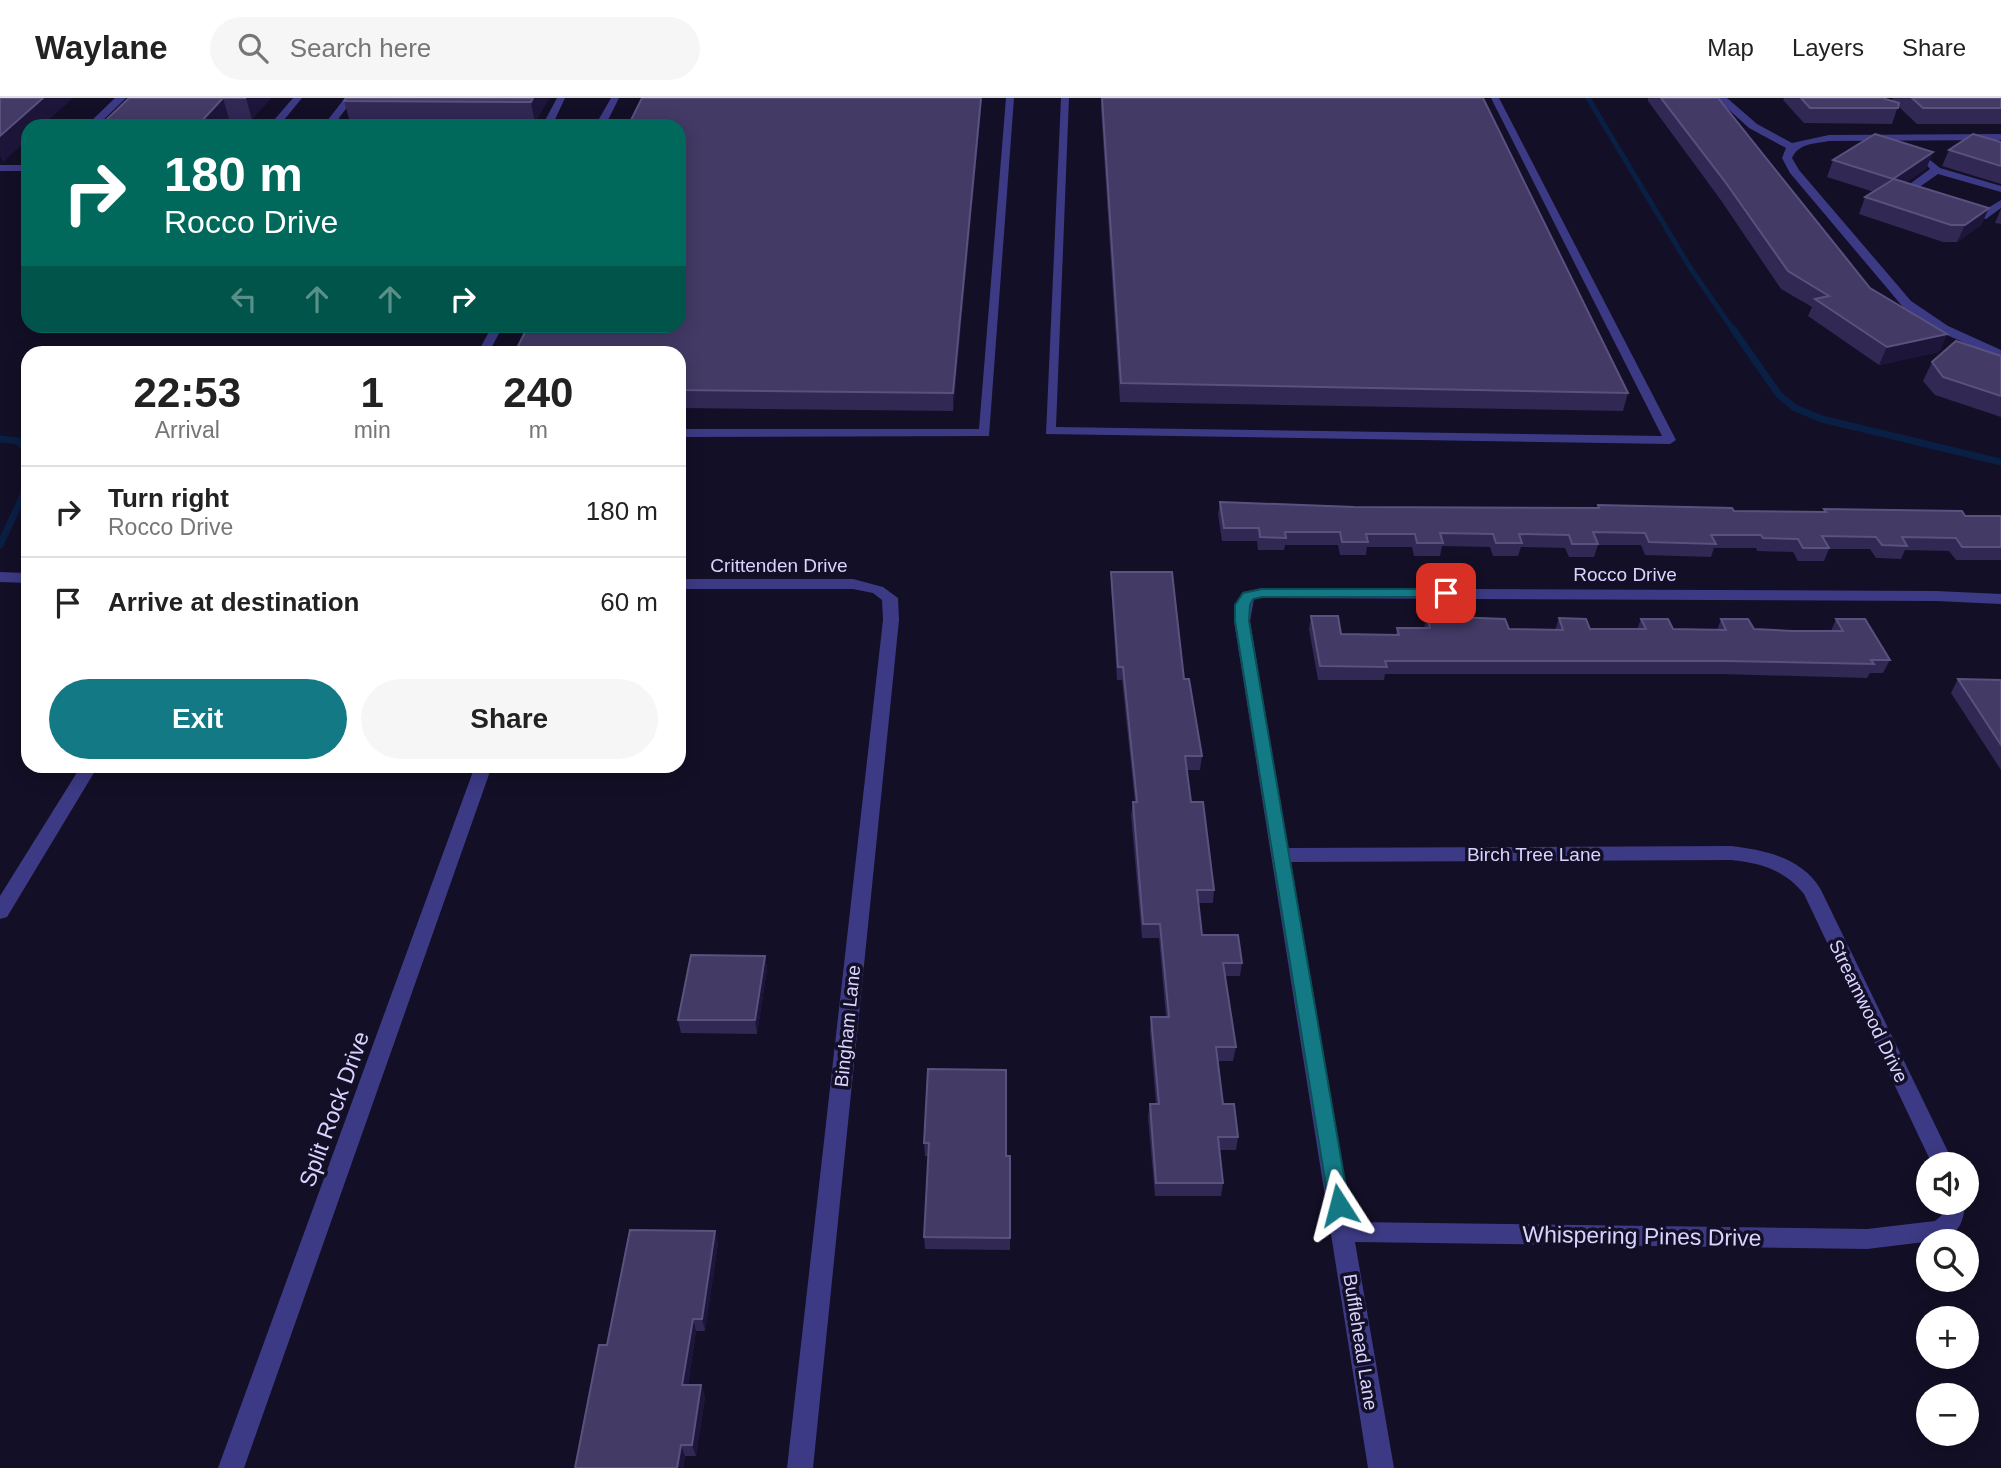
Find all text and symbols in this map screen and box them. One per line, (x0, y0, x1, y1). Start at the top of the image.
search box (210, 17, 700, 80)
text: Waylane (35, 29, 168, 66)
icon: search (234, 29, 272, 67)
text: Search here (290, 33, 431, 63)
text: Map (1707, 34, 1754, 61)
text: Layers (1792, 34, 1864, 61)
text: Share (1902, 34, 1966, 61)
icon: right (49, 147, 140, 238)
text: 180 m (164, 147, 303, 201)
text: Rocco Drive (164, 204, 338, 240)
icon: left (225, 280, 263, 318)
icon: ahead (298, 280, 336, 318)
icon: ahead (371, 280, 409, 318)
icon: right (444, 280, 482, 318)
text: 22:53 (134, 369, 241, 416)
text: 1 (360, 369, 384, 416)
text: 240 (503, 369, 573, 416)
text: Arrival (155, 417, 220, 443)
text: min (354, 417, 391, 443)
text: m (529, 417, 548, 443)
text: Turn right (108, 483, 229, 513)
icon: right (49, 493, 87, 531)
text: 180 m (586, 496, 658, 526)
text: Rocco Drive (108, 514, 233, 540)
street label: Crittenden Drive (710, 555, 848, 576)
pin (1416, 563, 1476, 623)
street label: Rocco Drive (1573, 564, 1677, 585)
icon: arrive (1427, 574, 1465, 612)
icon: arrive (49, 584, 87, 622)
text: Arrive at destination (108, 587, 359, 617)
text: 60 m (600, 587, 658, 617)
button: Exit (49, 679, 347, 759)
button: Share (361, 679, 658, 759)
street label: Birch Tree Lane (1467, 844, 1601, 865)
street label: Streamwood Drive (1825, 936, 1912, 1086)
street label: Bingham Lane (831, 964, 864, 1088)
street label: Split Rock Drive (294, 1028, 374, 1190)
map controls (1916, 1152, 1979, 1446)
button: sound (1916, 1152, 1979, 1215)
position arrow (1302, 1168, 1376, 1242)
street label: Whispering Pines Drive (1522, 1221, 1762, 1251)
button: search (1916, 1229, 1979, 1292)
street label: Bufflehead Lane (1339, 1272, 1382, 1412)
button: + (1916, 1306, 1979, 1369)
button: − (1916, 1383, 1979, 1446)

